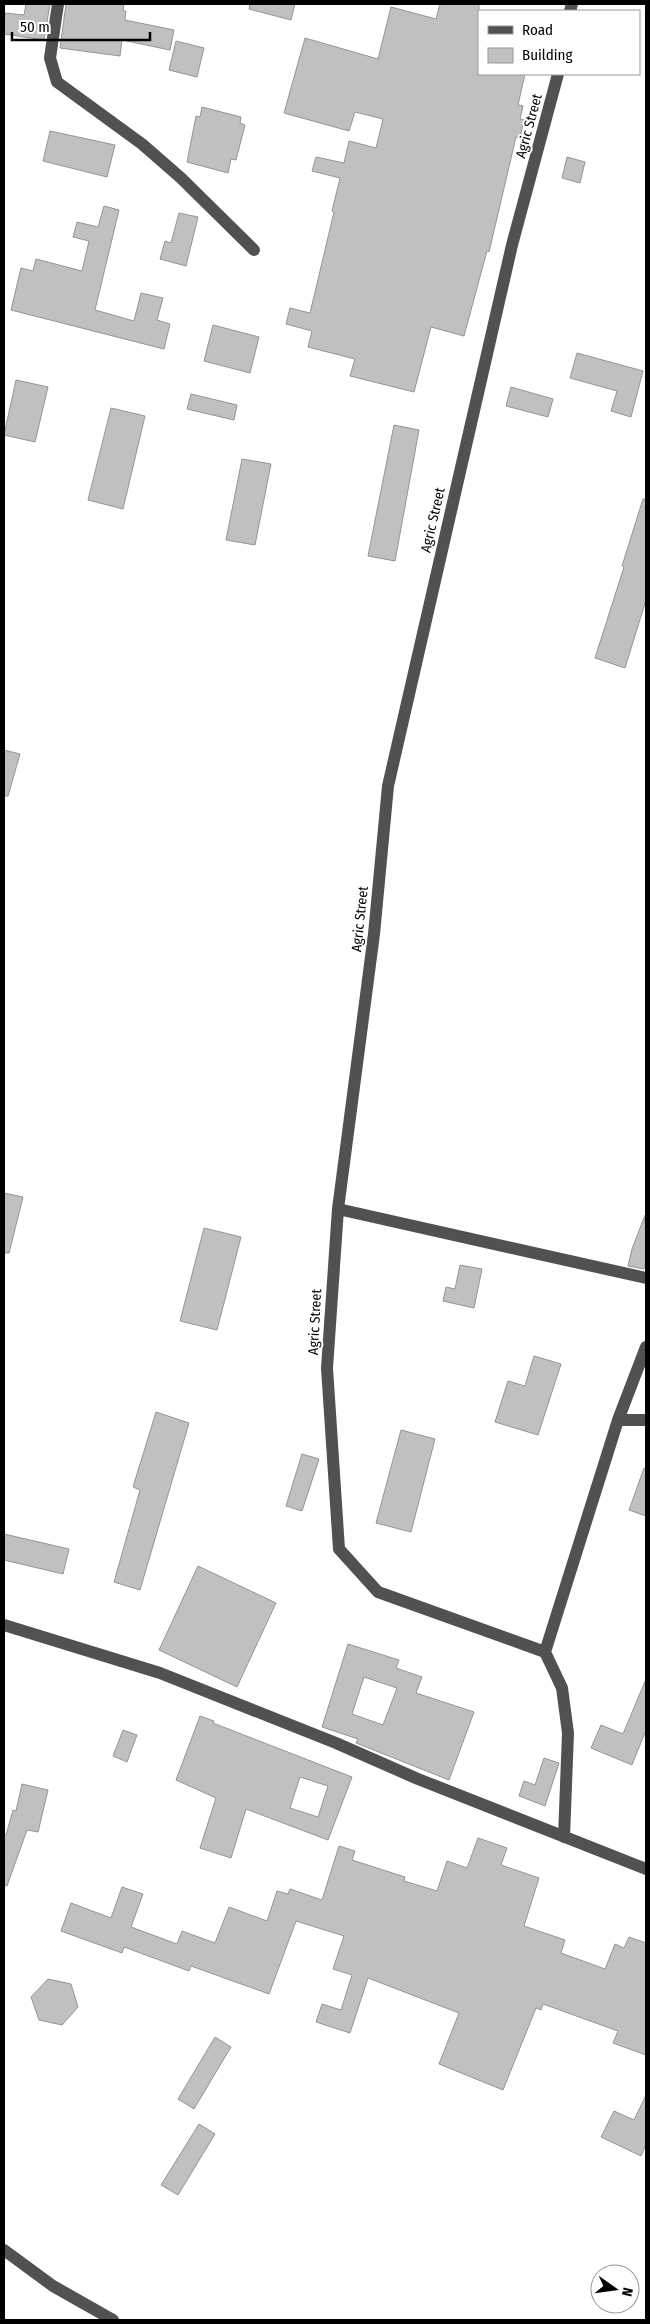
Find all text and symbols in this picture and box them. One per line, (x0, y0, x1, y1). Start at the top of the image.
scale bar (12, 10, 150, 42)
legend (478, 10, 640, 75)
text: 50 m (20, 18, 50, 36)
text: Road (522, 21, 553, 39)
text: Building (522, 46, 573, 64)
street label: Agric Street (512, 91, 546, 160)
street label: Agric Street (417, 485, 449, 554)
street label: Agric Street (348, 885, 372, 953)
street label: Agric Street (305, 1288, 325, 1355)
north arrow (590, 2264, 640, 2314)
text: N (618, 2286, 636, 2298)

